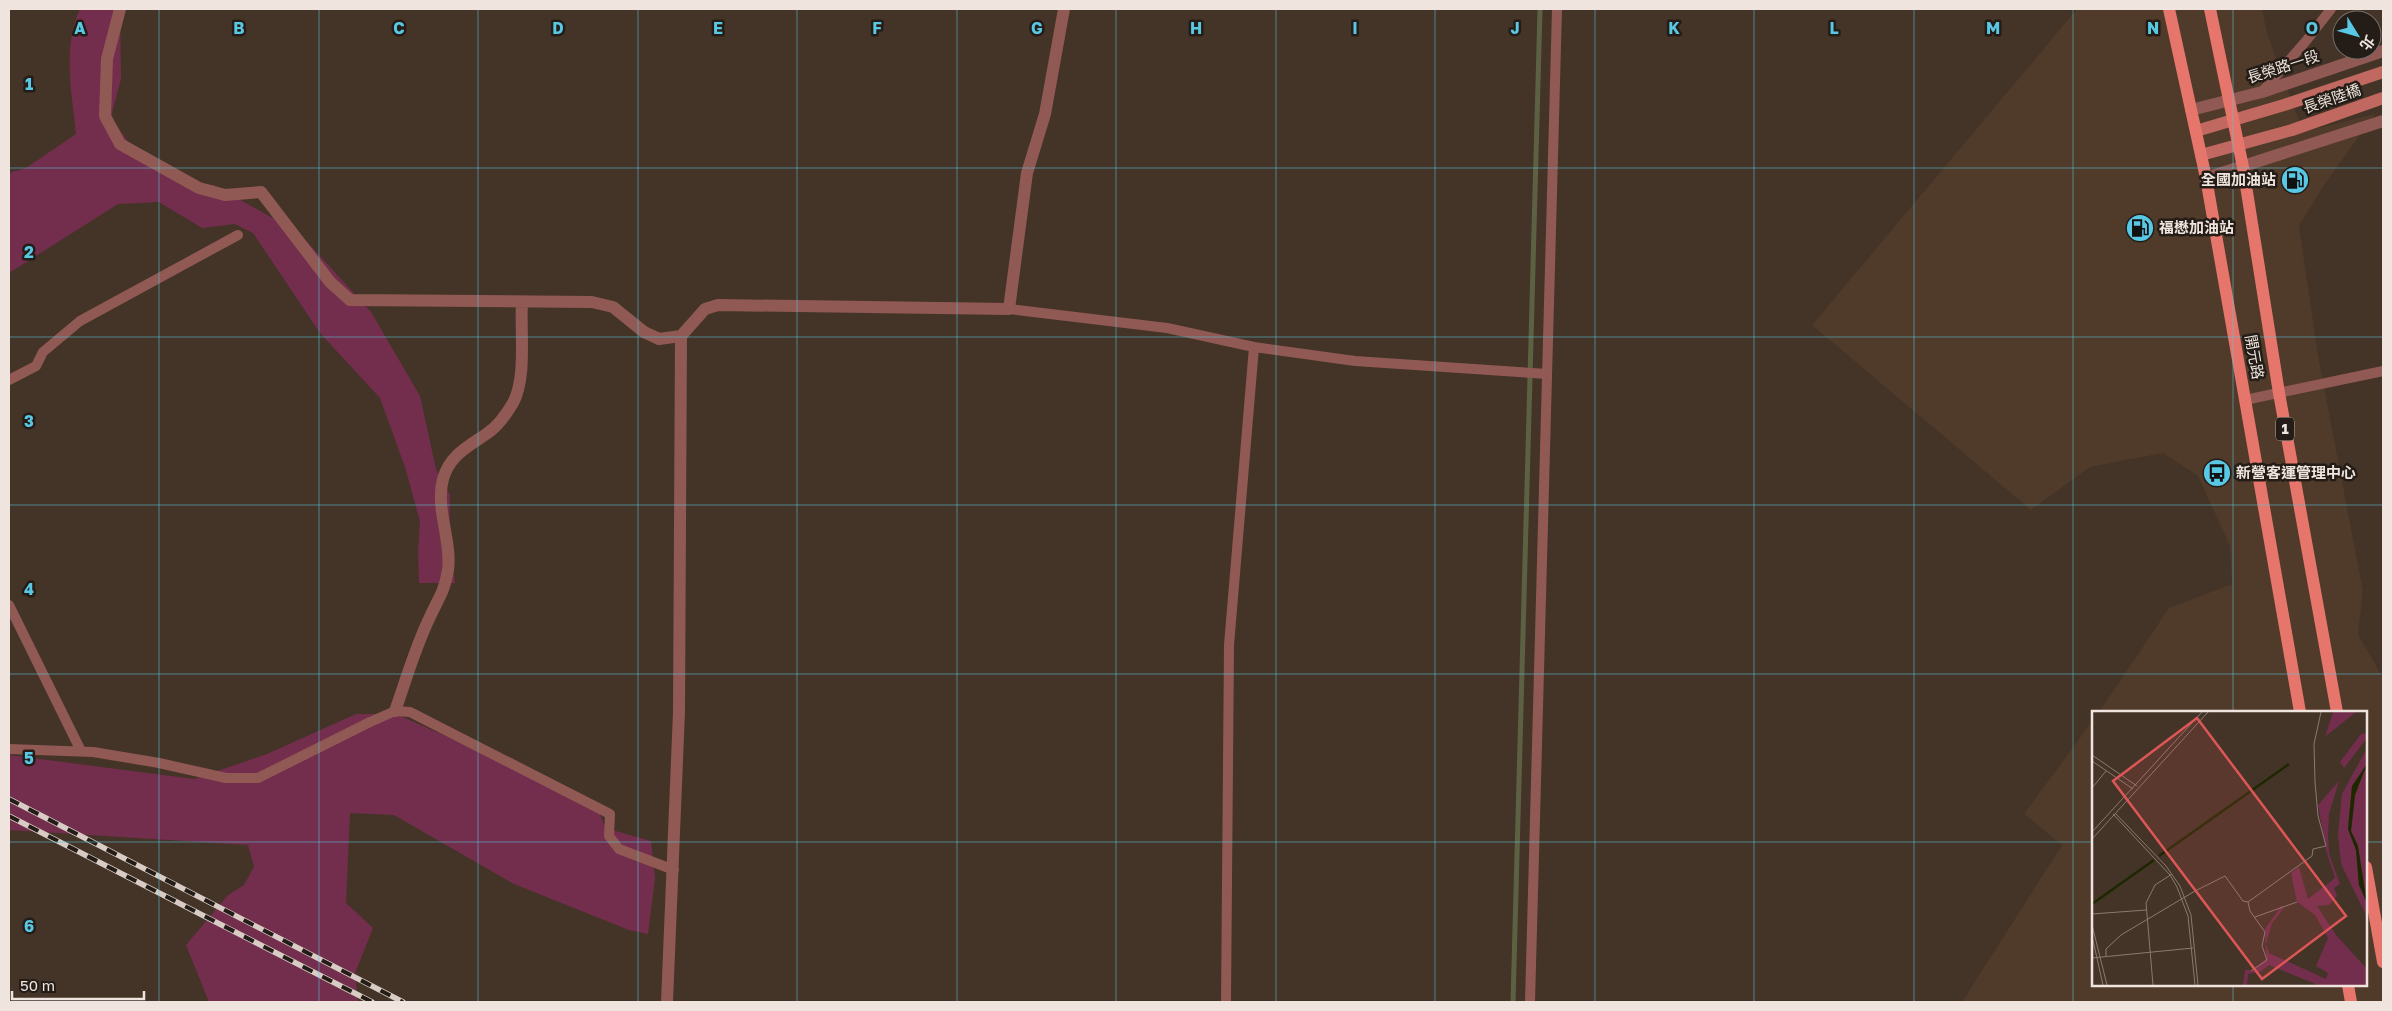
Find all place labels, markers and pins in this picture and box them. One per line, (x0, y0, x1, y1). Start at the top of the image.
fuel station icon: 全國加油站 (2280, 165, 2310, 195)
place label: 全國加油站 (2201, 170, 2276, 188)
fuel station icon: 福懋加油站 (2125, 213, 2155, 243)
place label: 福懋加油站 (2159, 218, 2234, 236)
bus stop icon: 新營客運管理中心 (2202, 458, 2232, 488)
place label: 新營客運管理中心 (2236, 463, 2356, 481)

